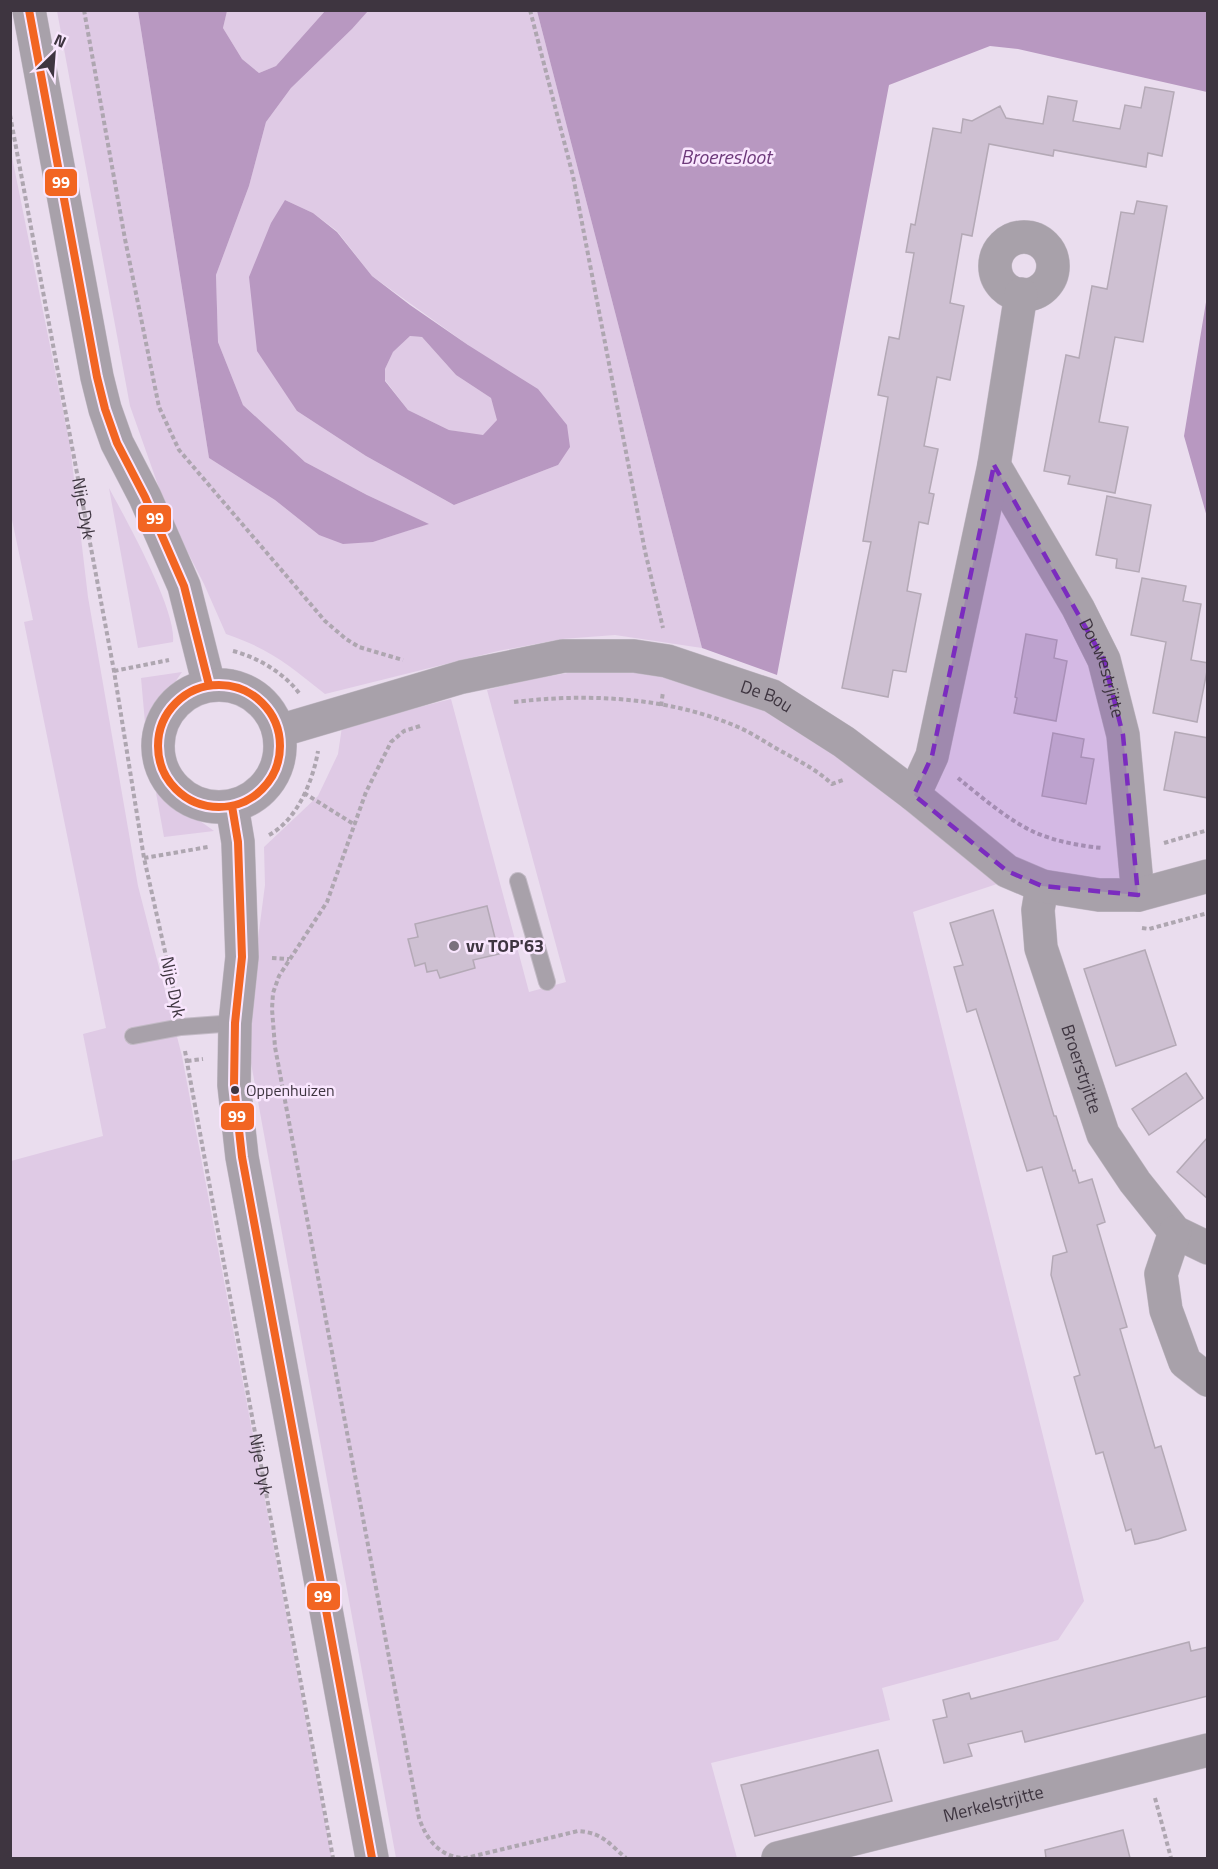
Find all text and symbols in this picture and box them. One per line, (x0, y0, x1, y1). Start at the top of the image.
north arrow (24, 24, 84, 84)
text: N (50, 27, 70, 54)
water label: Broeresloot (681, 141, 774, 172)
line badge: 99 (44, 168, 78, 197)
text: 99 (52, 170, 70, 194)
street label: Nije Dyk (65, 475, 103, 541)
line badge: 99 (137, 504, 172, 533)
text: 99 (146, 506, 164, 530)
street label: Douwestrjitte (1072, 613, 1132, 720)
street label: De Bou (737, 672, 798, 719)
place label: vv TOP'63 (466, 932, 544, 959)
marker: vv TOP'63 (447, 939, 461, 953)
street label: Nije Dyk (154, 954, 193, 1020)
street label: Broerstrjitte (1054, 1021, 1109, 1117)
place label: Oppenhuizen (246, 1078, 335, 1102)
marker: Oppenhuizen (229, 1084, 241, 1096)
line badge: 99 (220, 1102, 255, 1131)
text: 99 (228, 1104, 246, 1128)
street label: Nije Dyk (242, 1431, 280, 1497)
line badge: 99 (306, 1582, 341, 1611)
text: 99 (314, 1584, 332, 1608)
street label: Merkelstrjitte (940, 1778, 1046, 1829)

